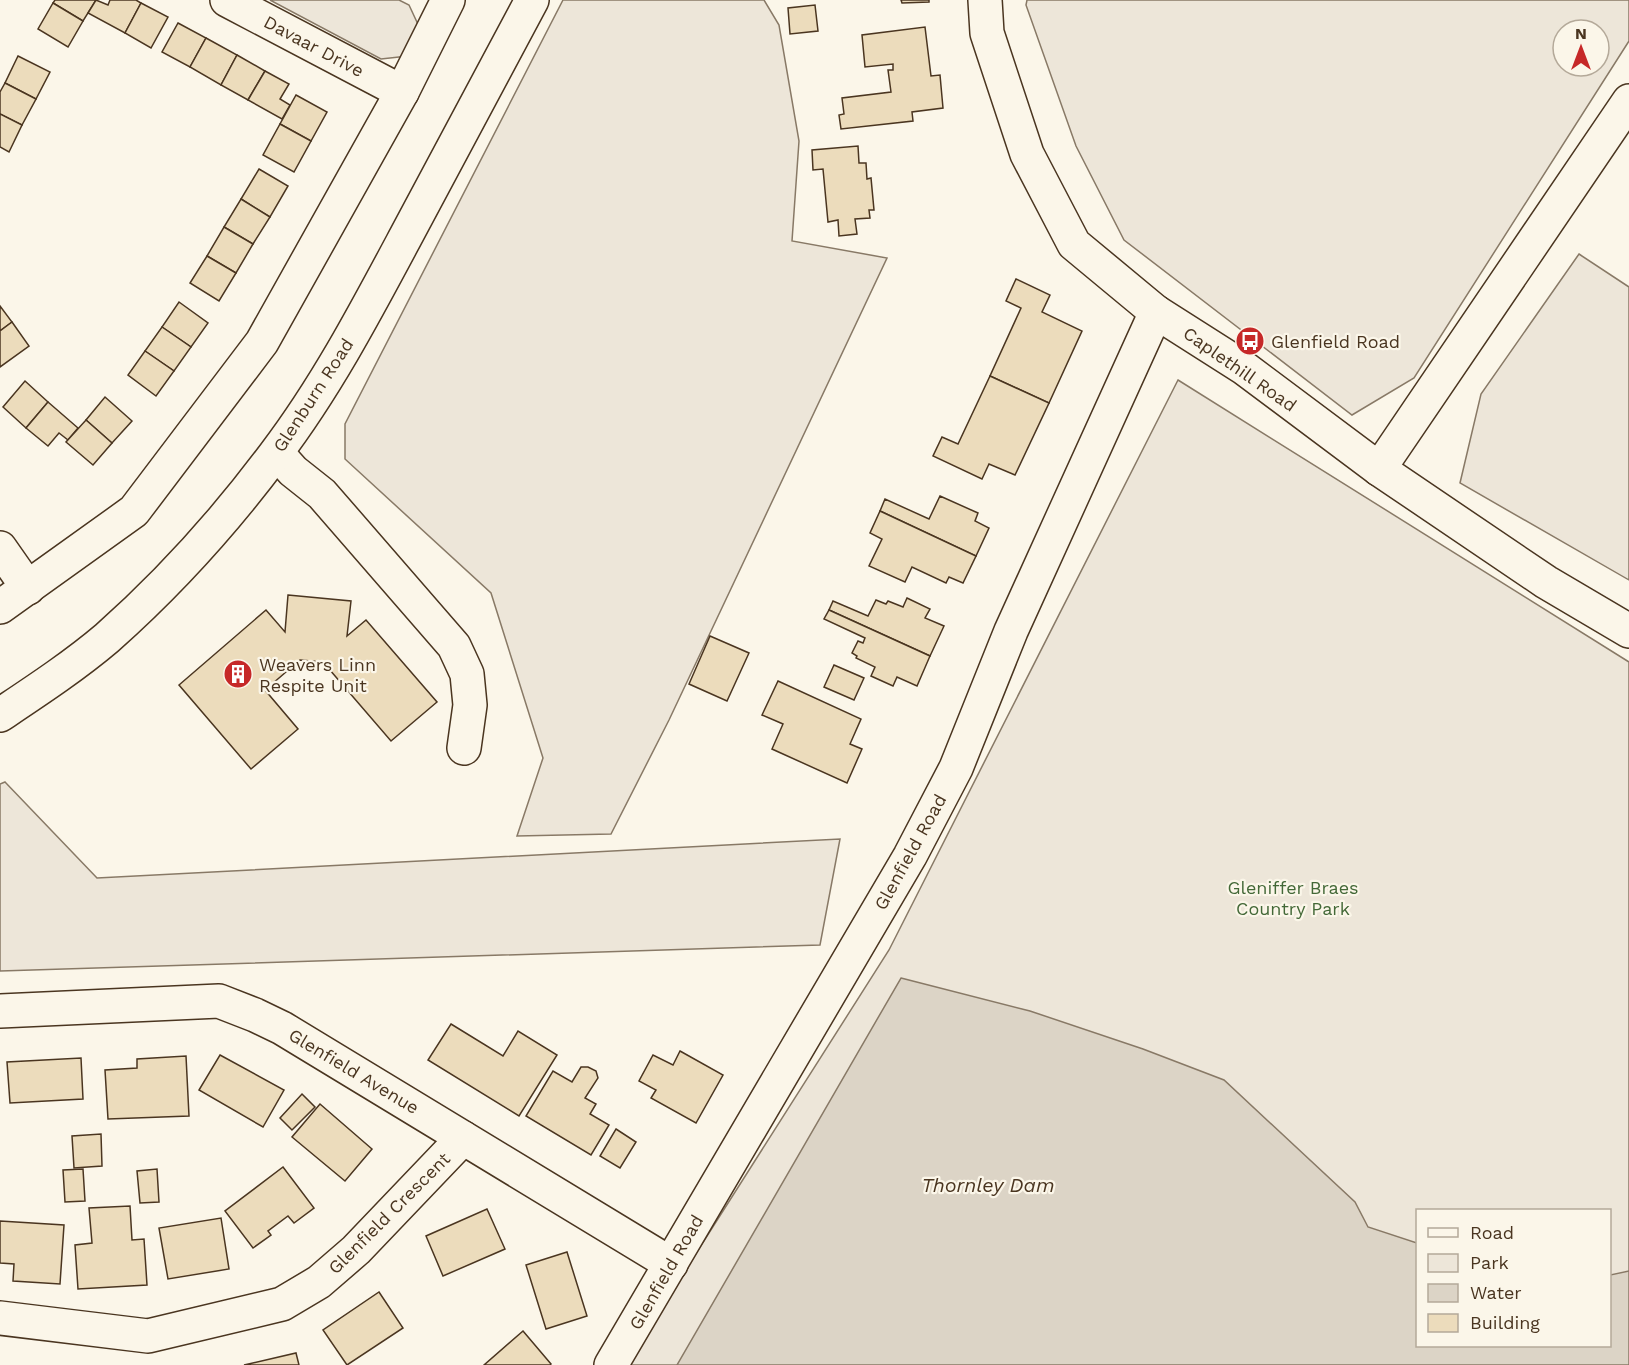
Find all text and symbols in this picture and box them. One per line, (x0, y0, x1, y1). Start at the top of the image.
street label: Davaar Drive (260, 11, 368, 81)
north arrow (1551, 18, 1611, 78)
text: N (1575, 24, 1587, 43)
street label: Caplethill Road (1179, 322, 1301, 416)
bus stop icon: Glenfield Road (1234, 325, 1266, 357)
place label: Glenfield Road (1271, 331, 1400, 352)
street label: Glenburn Road (269, 334, 357, 456)
place label: Weavers Linn Respite Unit (259, 654, 376, 696)
building icon: Weavers Linn Respite Unit (222, 658, 254, 690)
street label: Glenfield Road (870, 790, 950, 914)
park label: Gleniffer Braes Country Park (1227, 877, 1359, 919)
street label: Glenfield Avenue (285, 1024, 423, 1118)
street label: Glenfield Crescent (324, 1147, 455, 1278)
water label: Thornley Dam (921, 1173, 1055, 1197)
legend (1416, 1209, 1611, 1347)
street label: Glenfield Road (625, 1211, 707, 1333)
text: Road (1470, 1222, 1514, 1243)
text: Park (1470, 1252, 1509, 1273)
text: Water (1470, 1282, 1522, 1303)
text: Building (1470, 1312, 1540, 1333)

